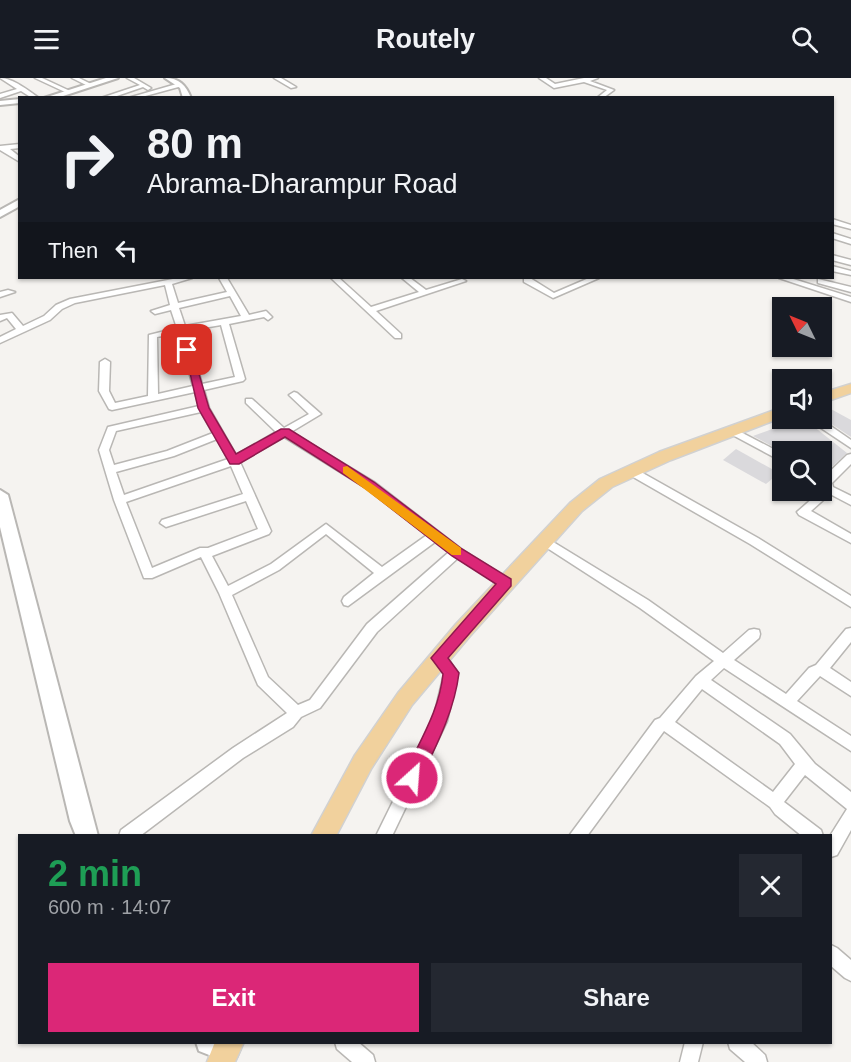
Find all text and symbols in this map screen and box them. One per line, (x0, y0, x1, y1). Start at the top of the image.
icon: menu (30, 23, 63, 56)
icon: search (788, 23, 821, 56)
text: Routely (376, 24, 475, 54)
icon: right (48, 120, 126, 198)
text: 80 m (147, 120, 243, 167)
text: Abrama-Dharampur Road (147, 169, 458, 199)
icon: left (110, 234, 143, 267)
text: Then (48, 238, 98, 263)
north arrow (772, 297, 832, 357)
map controls (772, 297, 832, 501)
pin (161, 324, 212, 375)
icon: arrive (170, 333, 203, 366)
button: sound (772, 369, 832, 429)
button: search (772, 441, 832, 501)
position arrow (380, 746, 444, 810)
text: 2 min (48, 853, 142, 894)
button: close (739, 854, 802, 917)
text: 600 m · 14:07 (48, 896, 171, 918)
button: Exit (48, 963, 419, 1032)
button: Share (431, 963, 802, 1032)

